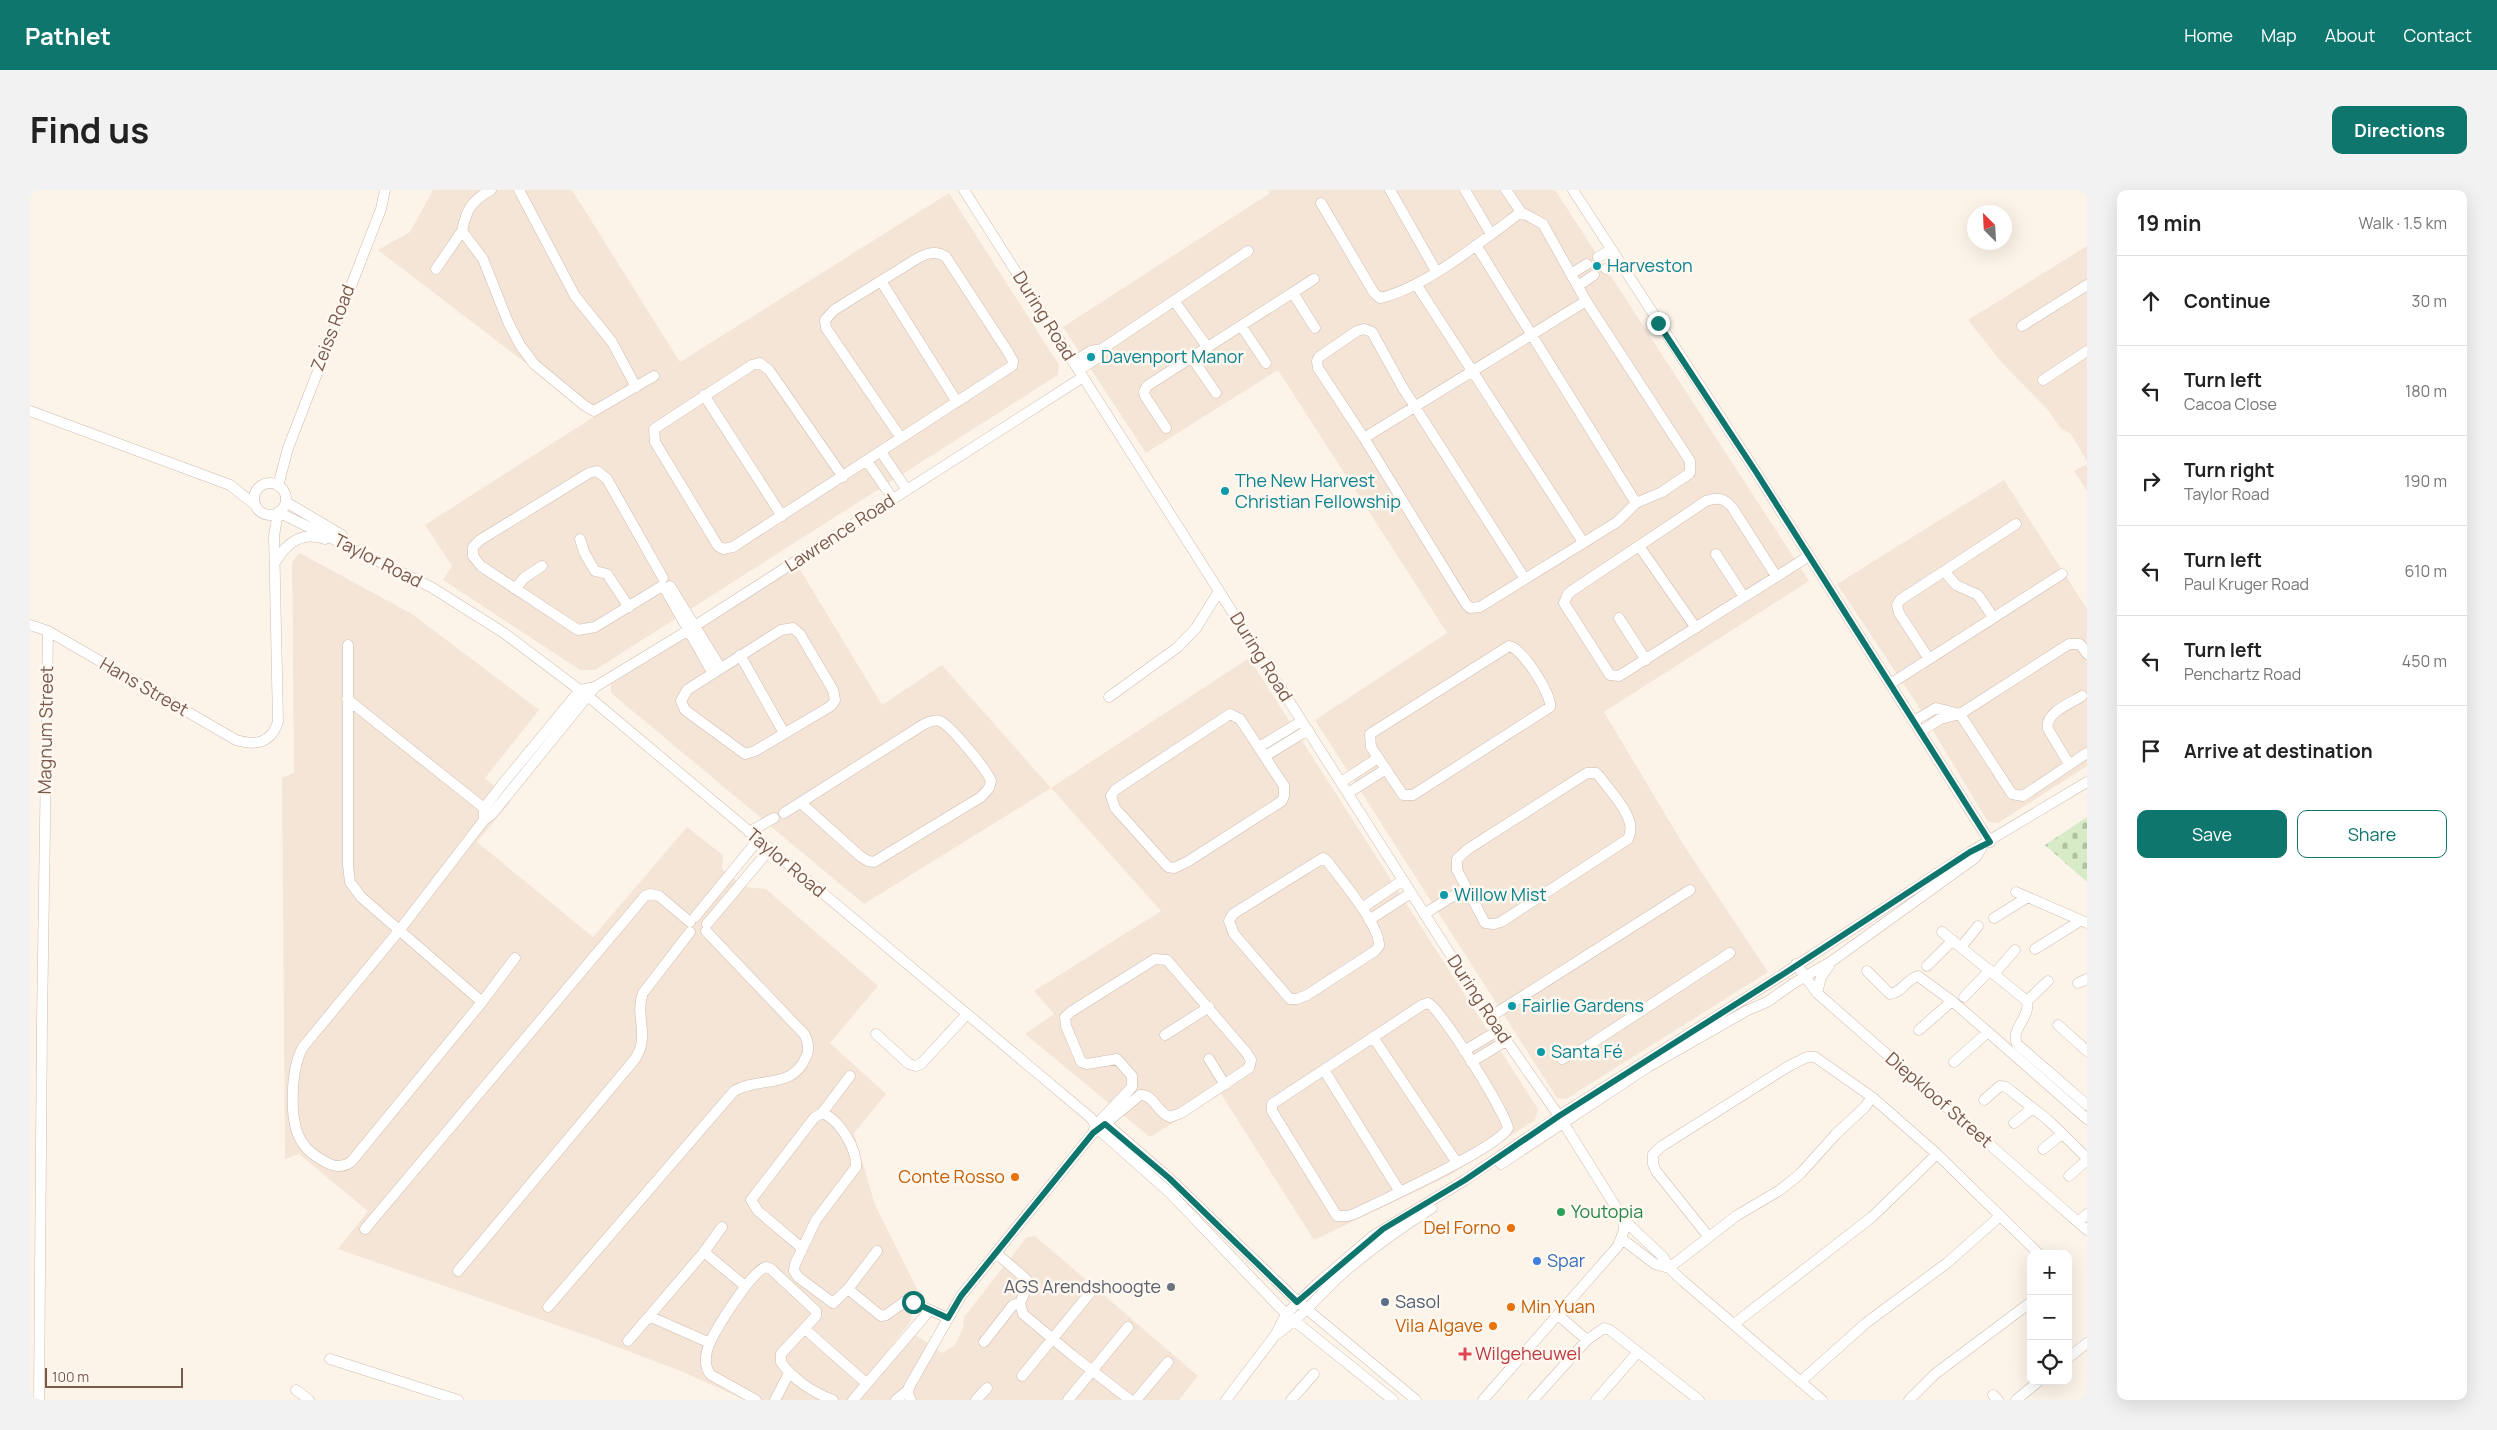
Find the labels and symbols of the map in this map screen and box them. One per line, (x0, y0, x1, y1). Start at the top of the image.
north arrow (1967, 205, 2012, 250)
place label: Harveston (1607, 253, 1693, 277)
marker: Harveston (1591, 260, 1603, 272)
street label: During Road (1008, 266, 1082, 365)
street label: Zeiss Road (305, 281, 360, 374)
route end (1647, 312, 1670, 335)
place label: Davenport Manor (1101, 344, 1244, 368)
marker: Davenport Manor (1085, 351, 1097, 363)
place label: The New Harvest Christian Fellowship (1235, 468, 1401, 513)
marker: The New Harvest Christian Fellowship (1219, 485, 1231, 497)
street label: Lawrence Road (780, 488, 899, 577)
street label: Taylor Road (330, 528, 427, 593)
street label: During Road (1225, 607, 1299, 706)
street label: Hans Street (96, 651, 193, 721)
street label: Magnum Street (32, 665, 58, 795)
street label: Taylor Road (742, 822, 831, 902)
place label: Willow Mist (1454, 882, 1547, 906)
marker: Willow Mist (1438, 889, 1450, 901)
street label: During Road (1442, 950, 1517, 1047)
place label: Fairlie Gardens (1522, 993, 1644, 1017)
marker: Fairlie Gardens (1506, 1000, 1518, 1012)
place label: Santa Fé (1551, 1039, 1623, 1063)
marker: Santa Fé (1535, 1046, 1547, 1058)
street label: Diepkloof Street (1881, 1046, 1998, 1152)
place label: Conte Rosso (898, 1164, 1005, 1188)
marker: Conte Rosso (1009, 1171, 1021, 1183)
place label: Youtopia (1571, 1199, 1643, 1223)
marker: Youtopia (1555, 1206, 1567, 1218)
place label: Del Forno (1423, 1215, 1501, 1239)
marker: Del Forno (1505, 1222, 1517, 1234)
place label: Spar (1547, 1248, 1586, 1272)
marker: Spar (1531, 1255, 1543, 1267)
place label: AGS Arendshoogte (1004, 1274, 1161, 1298)
marker: AGS Arendshoogte (1165, 1281, 1177, 1293)
place label: Sasol (1395, 1289, 1440, 1313)
route start (902, 1291, 925, 1314)
place label: Min Yuan (1521, 1294, 1595, 1318)
marker: Sasol (1379, 1296, 1391, 1308)
marker: Min Yuan (1505, 1301, 1517, 1313)
place label: Vila Algave (1395, 1313, 1483, 1337)
marker: Vila Algave (1487, 1320, 1499, 1332)
place label: Wilgeheuwel (1475, 1341, 1581, 1365)
marker: Wilgeheuwel (1459, 1348, 1471, 1360)
scale bar (45, 1365, 182, 1388)

